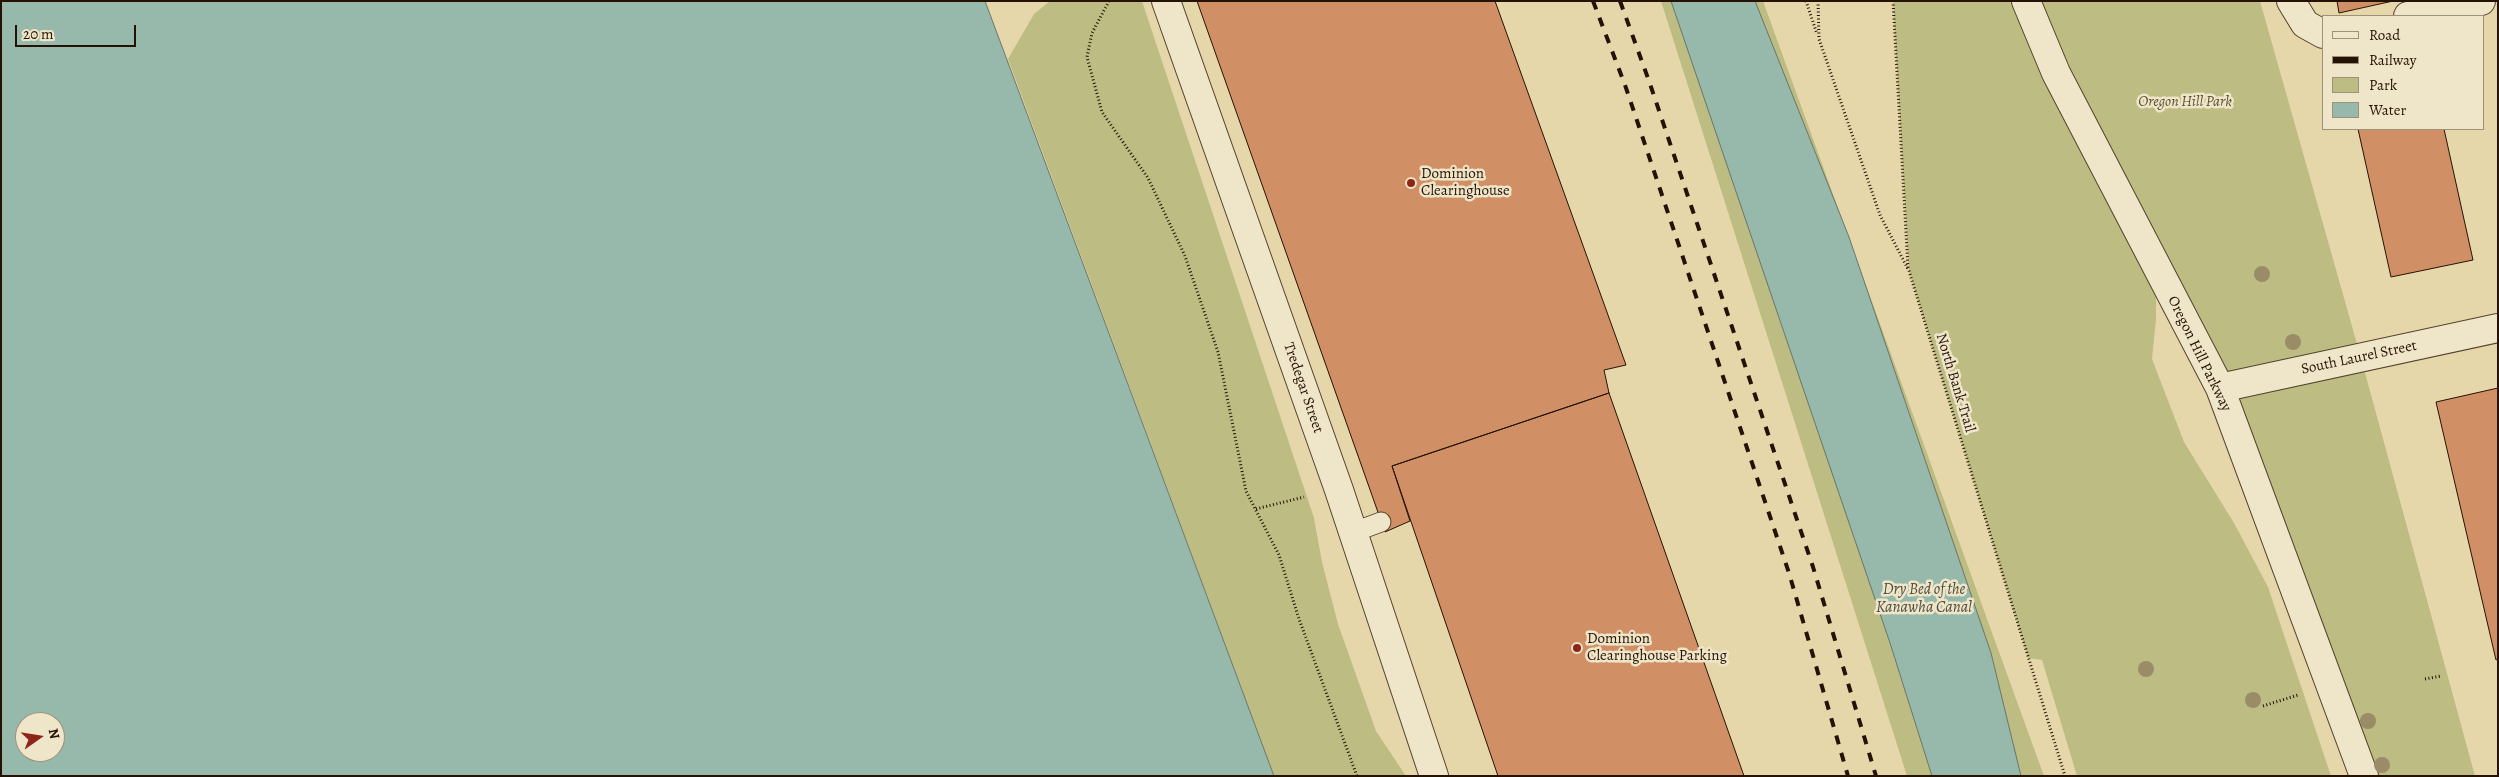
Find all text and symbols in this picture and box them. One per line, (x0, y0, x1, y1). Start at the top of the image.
scale bar (18, 15, 139, 47)
legend (2322, 15, 2484, 130)
text: 20 m (23, 24, 54, 44)
text: Road (2369, 25, 2400, 45)
text: Railway (2369, 50, 2416, 70)
text: Park (2369, 75, 2397, 95)
park label: Oregon Hill Park (2138, 93, 2232, 111)
text: Water (2369, 100, 2406, 120)
place label: Dominion Clearinghouse (1421, 165, 1510, 200)
marker: Dominion Clearinghouse (1405, 177, 1417, 189)
street label: Oregon Hill Parkway (2163, 293, 2235, 415)
street label: North Bank Trail (1931, 331, 1979, 435)
street label: South Laurel Street (2300, 337, 2418, 379)
street label: Tredegar Street (1279, 340, 1327, 436)
water label: Dry Bed of the Kanawha Canal (1876, 580, 1972, 618)
place label: Dominion Clearinghouse Parking (1587, 630, 1727, 665)
marker: Dominion Clearinghouse Parking (1571, 642, 1583, 654)
north arrow (15, 712, 65, 762)
text: N (44, 727, 65, 741)

